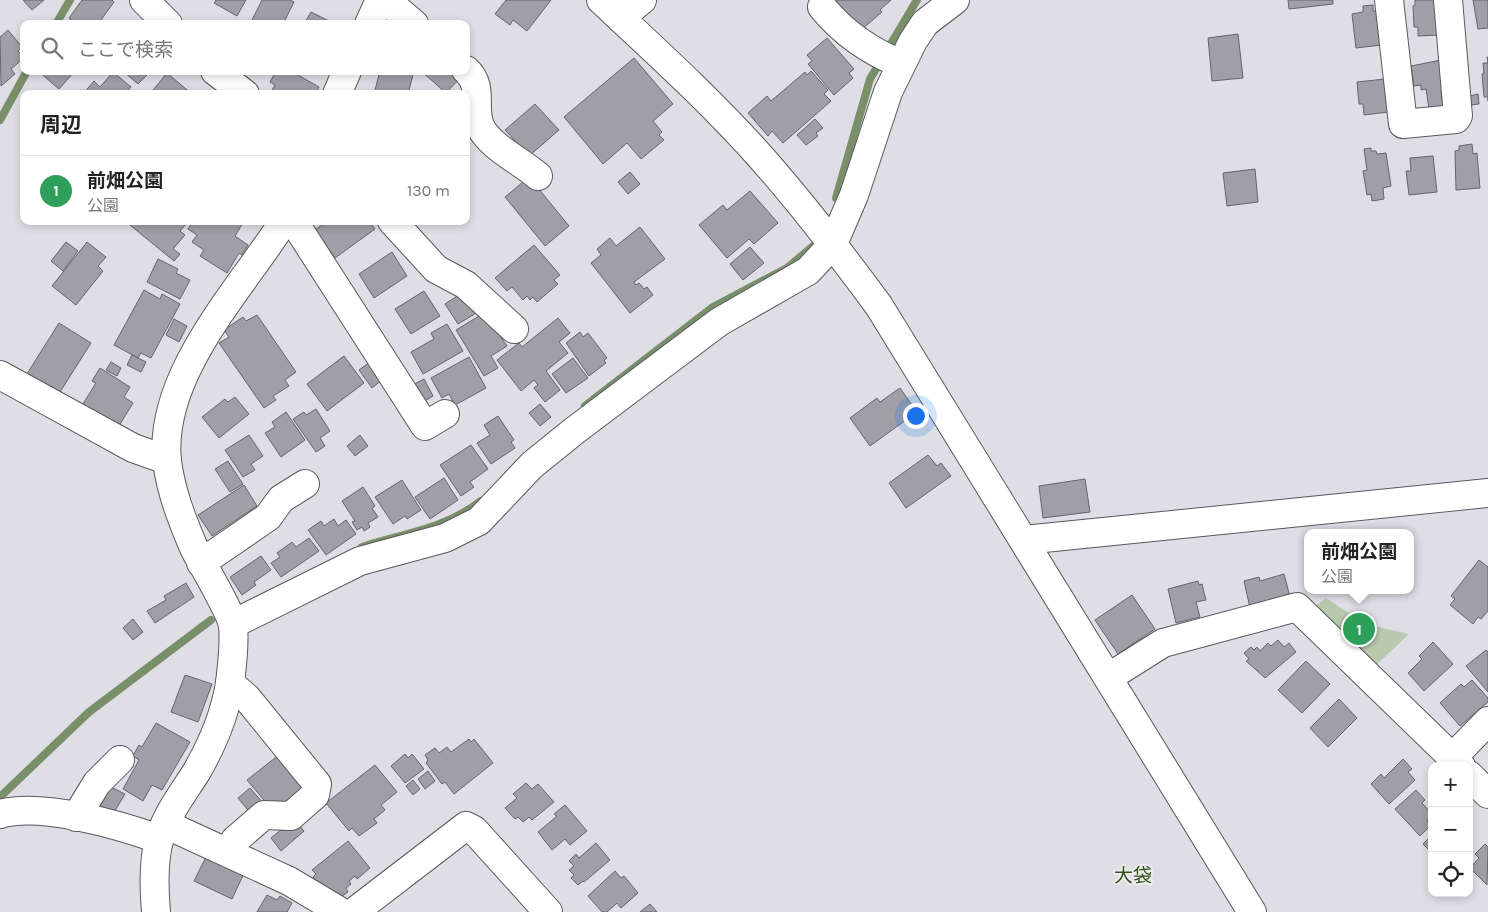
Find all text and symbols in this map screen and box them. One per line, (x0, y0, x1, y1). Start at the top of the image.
search box (20, 20, 470, 75)
icon: search (38, 34, 66, 62)
text: ここで検索 (78, 39, 173, 61)
text: 周辺 (40, 113, 82, 137)
text: 前畑公園 (87, 170, 163, 192)
text: 1 (53, 181, 59, 200)
text: 130 m (407, 181, 450, 200)
text: 公園 (87, 196, 119, 215)
your location (903, 403, 929, 429)
popup (1304, 529, 1414, 594)
text: 前畑公園 (1321, 541, 1397, 563)
text: 公園 (1321, 567, 1353, 586)
pin: 1 (1343, 610, 1375, 648)
map controls (1428, 762, 1473, 897)
button: + (1428, 762, 1473, 807)
button: − (1428, 807, 1473, 852)
button: locate (1428, 852, 1473, 897)
district label: 大袋 (1114, 865, 1152, 887)

